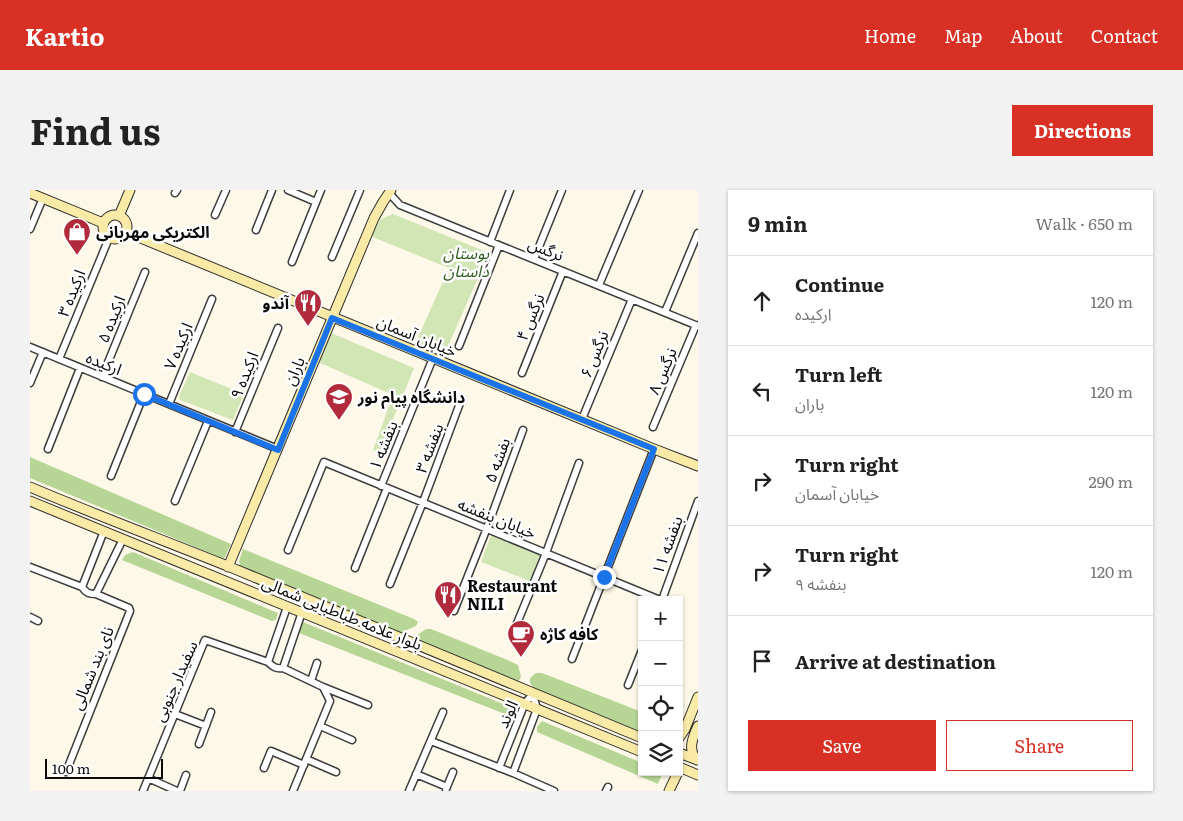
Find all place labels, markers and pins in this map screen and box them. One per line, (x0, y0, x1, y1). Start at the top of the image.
shop icon: الکتریکی مهربانی (62, 217, 92, 256)
place label: الکتریکی مهربانی (96, 219, 210, 243)
restaurant icon: آندو (293, 288, 323, 327)
place label: آندو (262, 290, 290, 314)
school or university icon: دانشگاه پیام نور (324, 382, 354, 421)
place label: دانشگاه پیام نور (357, 384, 465, 409)
place label: Restaurant NILI (467, 573, 557, 615)
restaurant icon: Restaurant NILI (433, 580, 463, 619)
cafe icon: کافه کاژه (506, 619, 536, 658)
place label: کافه کاژه (540, 621, 599, 645)

